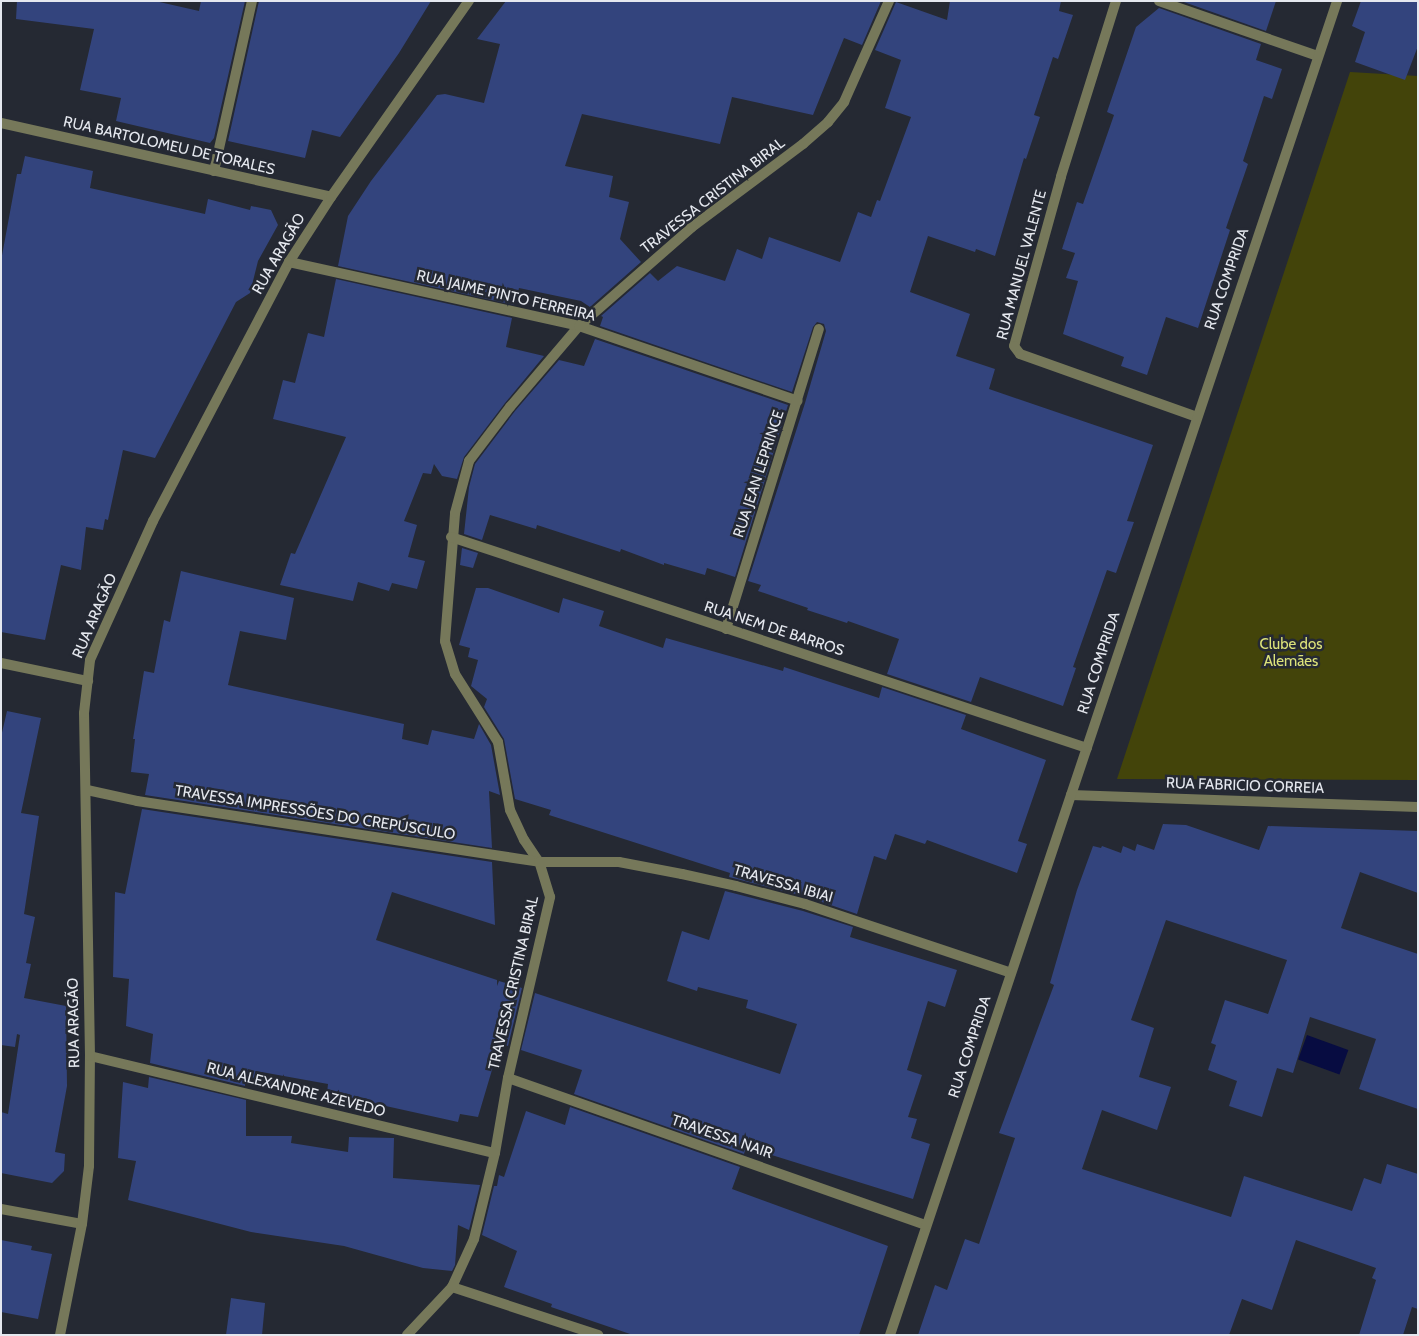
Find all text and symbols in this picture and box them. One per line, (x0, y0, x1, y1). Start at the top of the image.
street label: RUA BARTOLOMEU DE TORALES (62, 113, 276, 179)
street label: TRAVESSA CRISTINA BIRAL (637, 134, 789, 258)
street label: RUA MANUEL VALENTE (993, 188, 1051, 342)
street label: RUA ARAGÃO (249, 210, 309, 298)
street label: RUA COMPRIDA (1201, 226, 1253, 332)
street label: RUA JAIME PINTO FERREIRA (415, 267, 597, 325)
street label: RUA JEAN LEPRINCE (730, 408, 788, 540)
street label: RUA ARAGÃO (69, 571, 121, 661)
street label: RUA NEM DE BARROS (702, 598, 846, 660)
street label: RUA COMPRIDA (1074, 610, 1124, 716)
park label: Clube dos Alemães (1260, 635, 1322, 670)
street label: RUA FABRICIO CORREIA (1166, 774, 1324, 798)
street label: TRAVESSA IMPRESSÕES DO CREPÚSCULO (173, 782, 457, 844)
street label: TRAVESSA IBIAI (731, 861, 835, 907)
street label: TRAVESSA CRISTINA BIRAL (485, 894, 543, 1072)
street label: RUA ARAGÃO (64, 978, 84, 1068)
street label: RUA COMPRIDA (945, 994, 995, 1100)
street label: RUA ALEXANDRE AZEVEDO (205, 1059, 387, 1121)
street label: TRAVESSA NAIR (669, 1111, 775, 1163)

